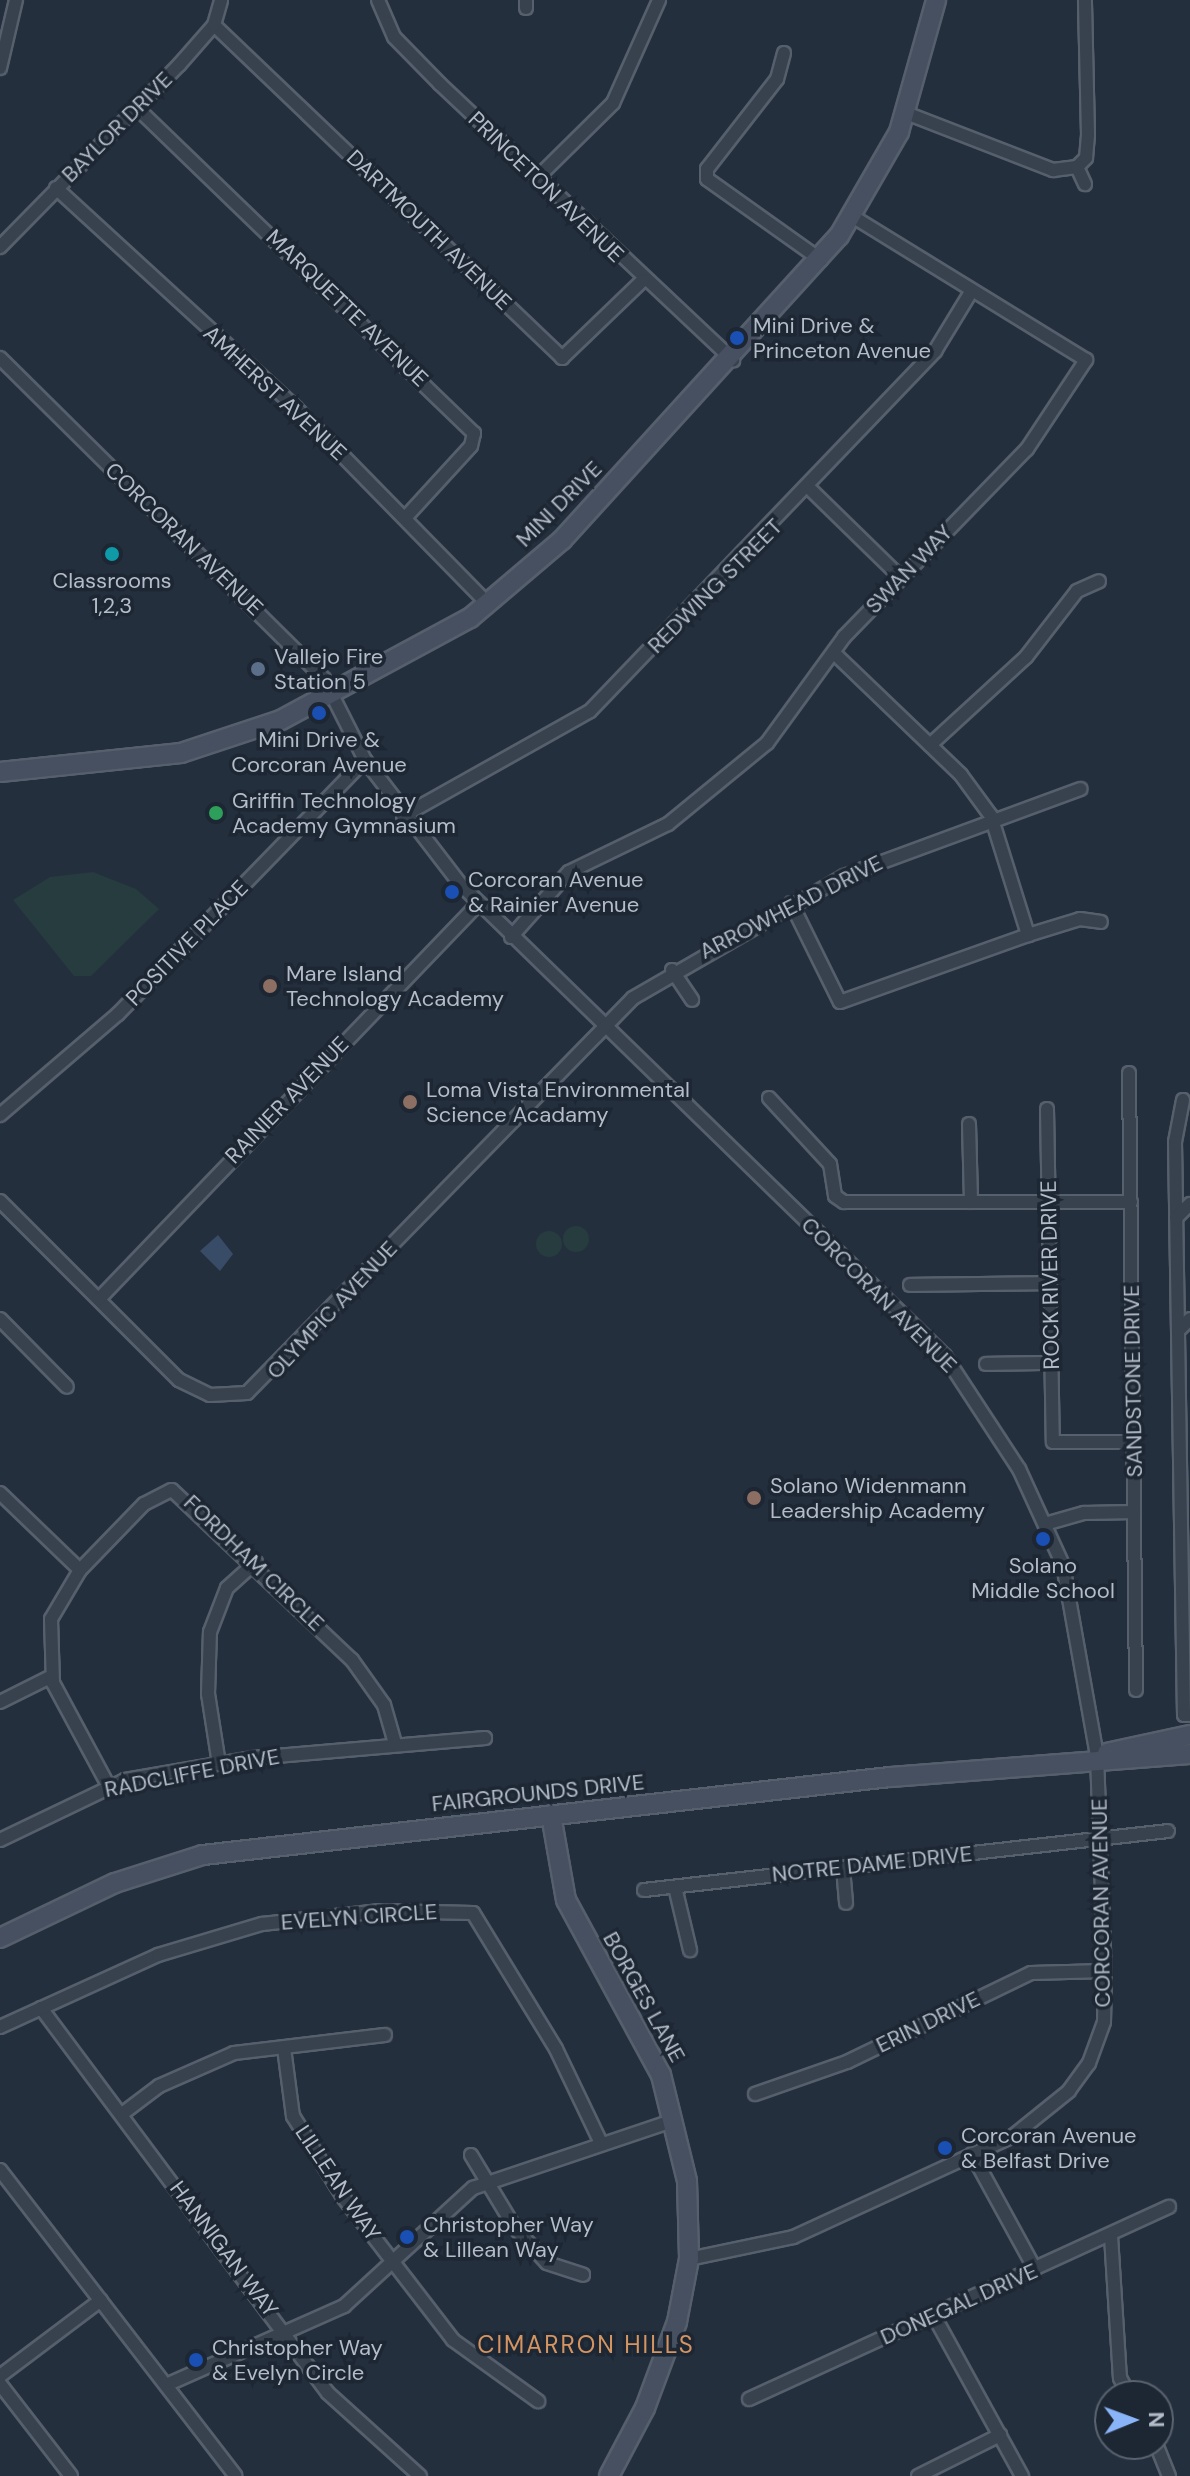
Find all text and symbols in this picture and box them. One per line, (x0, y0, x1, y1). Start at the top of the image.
street label: BAYLOR DRIVE (56, 66, 178, 188)
street label: PRINCETON AVENUE (463, 106, 629, 268)
street label: DARTMOUTH AVENUE (341, 144, 517, 316)
street label: MARQUETTE AVENUE (261, 224, 433, 392)
place label: Mini Drive & Princeton Avenue (753, 312, 931, 364)
street label: AMHERST AVENUE (198, 320, 352, 466)
marker: Mini Drive & Princeton Avenue (728, 329, 746, 347)
street label: MINI DRIVE (511, 456, 607, 552)
street label: CORCORAN AVENUE (100, 457, 268, 621)
street label: REDWING STREET (642, 513, 788, 659)
street label: SWAN WAY (860, 519, 958, 619)
marker: Classrooms 1,2,3 (103, 545, 121, 563)
place label: Classrooms 1,2,3 (52, 567, 172, 618)
place label: Vallejo Fire Station 5 (274, 643, 383, 694)
marker: Vallejo Fire Station 5 (249, 660, 267, 678)
marker: Mini Drive & Corcoran Avenue (310, 704, 328, 722)
place label: Mini Drive & Corcoran Avenue (231, 726, 407, 778)
place label: Griffin Technology Academy Gymnasium (232, 787, 456, 838)
marker: Griffin Technology Academy Gymnasium (207, 804, 225, 822)
street label: ARROWHEAD DRIVE (695, 849, 887, 965)
place label: Corcoran Avenue & Rainier Avenue (468, 866, 644, 918)
street label: POSITIVE PLACE (120, 875, 254, 1011)
marker: Corcoran Avenue & Rainier Avenue (443, 883, 461, 901)
place label: Mare Island Technology Academy (286, 960, 504, 1012)
marker: Mare Island Technology Academy (261, 977, 279, 995)
street label: RAINIER AVENUE (220, 1031, 354, 1169)
place label: Loma Vista Environmental Science Acadamy (426, 1076, 690, 1128)
marker: Loma Vista Environmental Science Acadamy (401, 1093, 419, 1111)
street label: ROCK RIVER DRIVE (1035, 1180, 1065, 1370)
street label: CORCORAN AVENUE (796, 1212, 962, 1378)
street label: OLYMPIC AVENUE (261, 1236, 403, 1384)
street label: SANDSTONE DRIVE (1118, 1284, 1148, 1478)
place label: Solano Widenmann Leadership Academy (770, 1472, 985, 1524)
street label: FORDHAM CIRCLE (178, 1489, 330, 1637)
marker: Solano Widenmann Leadership Academy (745, 1489, 763, 1507)
marker: Solano Middle School (1034, 1530, 1052, 1548)
place label: Solano Middle School (971, 1552, 1115, 1604)
street label: RADCLIFFE DRIVE (102, 1743, 282, 1803)
street label: FAIRGROUNDS DRIVE (430, 1769, 646, 1817)
street label: CORCORAN AVENUE (1086, 1798, 1116, 2008)
street label: NOTRE DAME DRIVE (771, 1840, 973, 1888)
street label: EVELYN CIRCLE (280, 1898, 438, 1936)
street label: BORGES LANE (597, 1927, 691, 2067)
street label: ERIN DRIVE (872, 1986, 984, 2058)
street label: LILLEAN WAY (290, 2120, 386, 2246)
place label: Corcoran Avenue & Belfast Drive (961, 2122, 1137, 2174)
marker: Corcoran Avenue & Belfast Drive (936, 2139, 954, 2157)
street label: HANNIGAN WAY (164, 2176, 284, 2322)
place label: Christopher Way & Lillean Way (423, 2211, 594, 2262)
marker: Christopher Way & Lillean Way (398, 2228, 416, 2246)
street label: DONEGAL DRIVE (876, 2258, 1042, 2350)
district label: CIMARRON HILLS (477, 2331, 695, 2359)
place label: Christopher Way & Evelyn Circle (212, 2334, 383, 2386)
marker: Christopher Way & Evelyn Circle (187, 2351, 205, 2369)
north arrow (1094, 2380, 1174, 2460)
text: N (1142, 2411, 1171, 2428)

